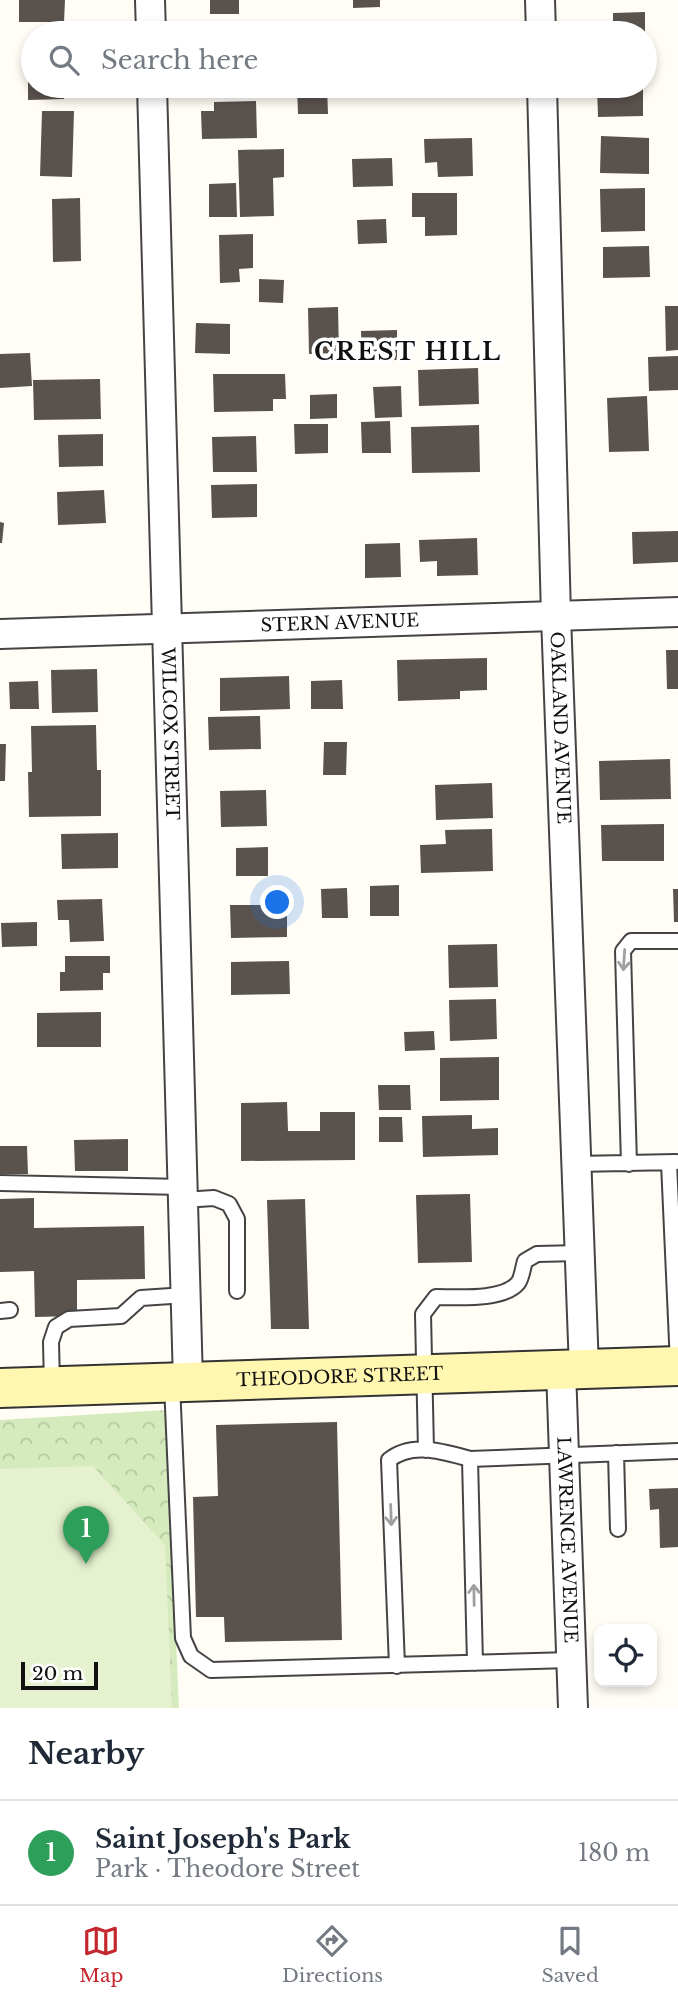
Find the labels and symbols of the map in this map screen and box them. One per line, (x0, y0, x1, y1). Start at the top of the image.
district label: CREST HILL (314, 337, 502, 366)
street label: STERN AVENUE (260, 609, 419, 637)
street label: OAKLAND AVENUE (546, 631, 575, 824)
street label: WILCOX STREET (157, 646, 183, 821)
your location (260, 885, 294, 919)
one-way arrow (618, 948, 631, 971)
street label: THEODORE STREET (236, 1363, 444, 1391)
street label: LAWRENCE AVENUE (552, 1436, 582, 1644)
one-way arrow (385, 1503, 398, 1526)
pin: 1 (63, 1506, 109, 1564)
one-way arrow (467, 1584, 480, 1607)
scale bar (21, 1659, 98, 1691)

